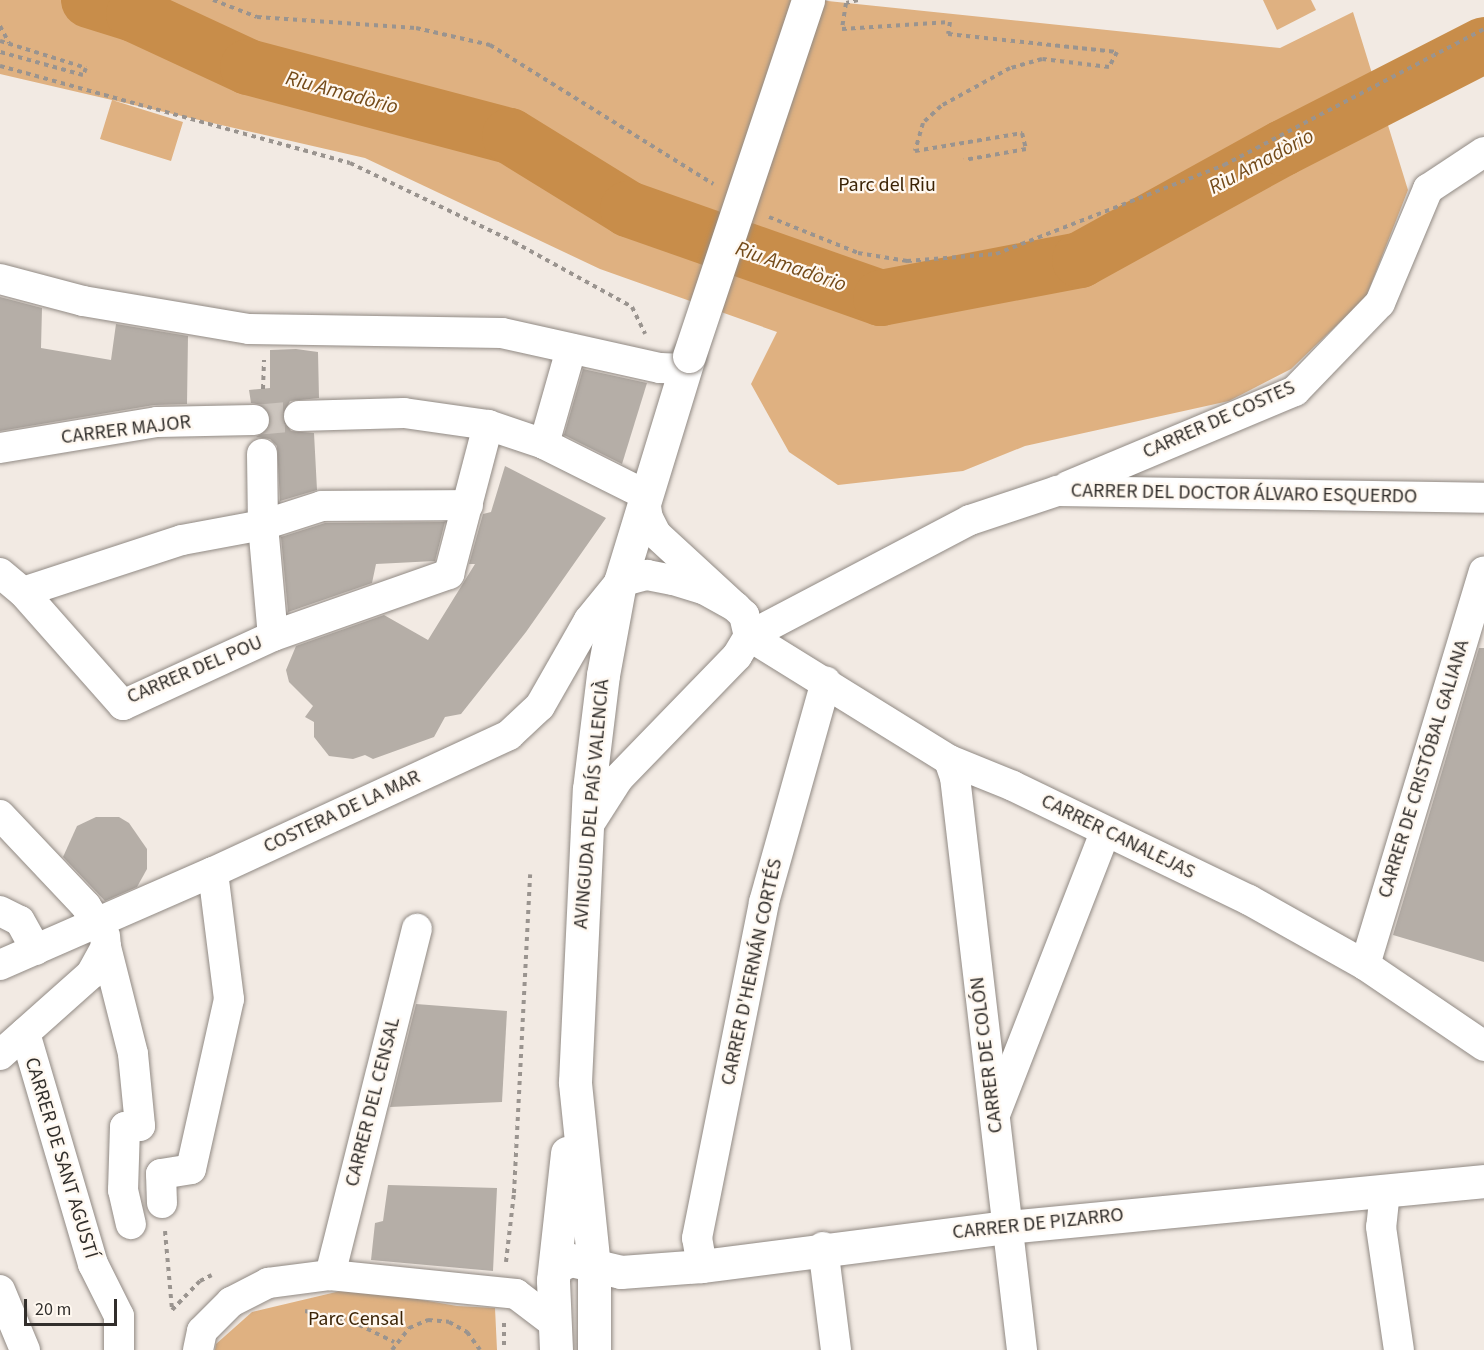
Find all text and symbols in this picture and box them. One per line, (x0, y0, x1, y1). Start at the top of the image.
water label: Riu Amadòrio (283, 65, 401, 119)
water label: Riu Amadòrio (1204, 123, 1318, 199)
park label: Parc del Riu (838, 173, 936, 197)
water label: Riu Amadòrio (732, 235, 850, 297)
street label: CARRER DE COSTES (1139, 376, 1299, 464)
street label: CARRER MAJOR (60, 410, 192, 450)
street label: CARRER DEL DOCTOR ÁLVARO ESQUERDO (1071, 479, 1417, 509)
street label: CARRER DEL POU (124, 631, 266, 709)
street label: CARRER DE CRISTÓBAL GALIANA (1373, 637, 1475, 901)
street label: AVINGUDA DEL PAÍS VALENCIÀ (569, 678, 615, 930)
street label: COSTERA DE LA MAR (260, 765, 424, 859)
street label: CARRER CANALEJAS (1037, 789, 1199, 885)
street label: CARRER D'HERNÁN CORTÉS (716, 856, 788, 1088)
street label: CARRER DE COLÓN (966, 975, 1008, 1135)
street label: CARRER DEL CENSAL (340, 1015, 406, 1189)
street label: CARRER DE SANT AGUSTÍ (19, 1055, 103, 1261)
street label: CARRER DE PIZARRO (951, 1203, 1125, 1245)
scale bar (27, 1287, 120, 1325)
text: 20 m (35, 1297, 71, 1322)
park label: Parc Censal (308, 1307, 404, 1331)

